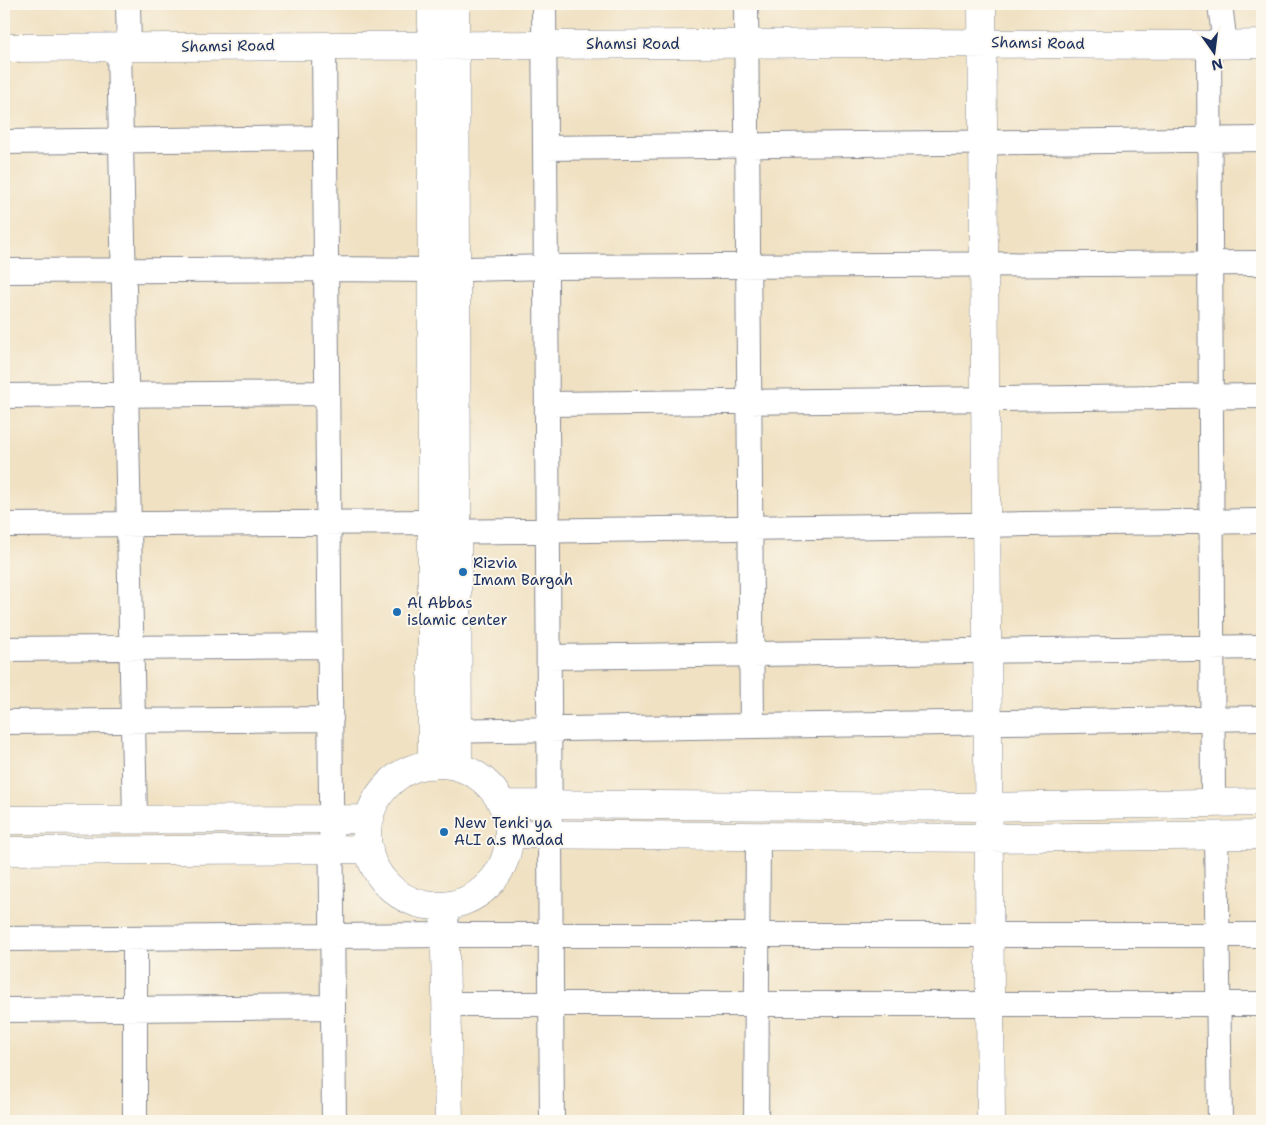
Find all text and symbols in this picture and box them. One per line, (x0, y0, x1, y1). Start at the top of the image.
north arrow (1188, 28, 1238, 78)
street label: Shamsi Road (991, 32, 1086, 54)
street label: Shamsi Road (586, 34, 680, 54)
street label: Shamsi Road (181, 35, 276, 57)
text: N (1210, 55, 1225, 75)
place label: Rizvia Imam Bargah (473, 553, 573, 590)
marker: Rizvia Imam Bargah (457, 566, 469, 578)
place label: Al Abbas islamic center (407, 593, 508, 630)
marker: Al Abbas islamic center (391, 606, 403, 618)
place label: New Tenki ya ALI a.s Madad (454, 813, 564, 850)
marker: New Tenki ya ALI a.s Madad (438, 826, 450, 838)

